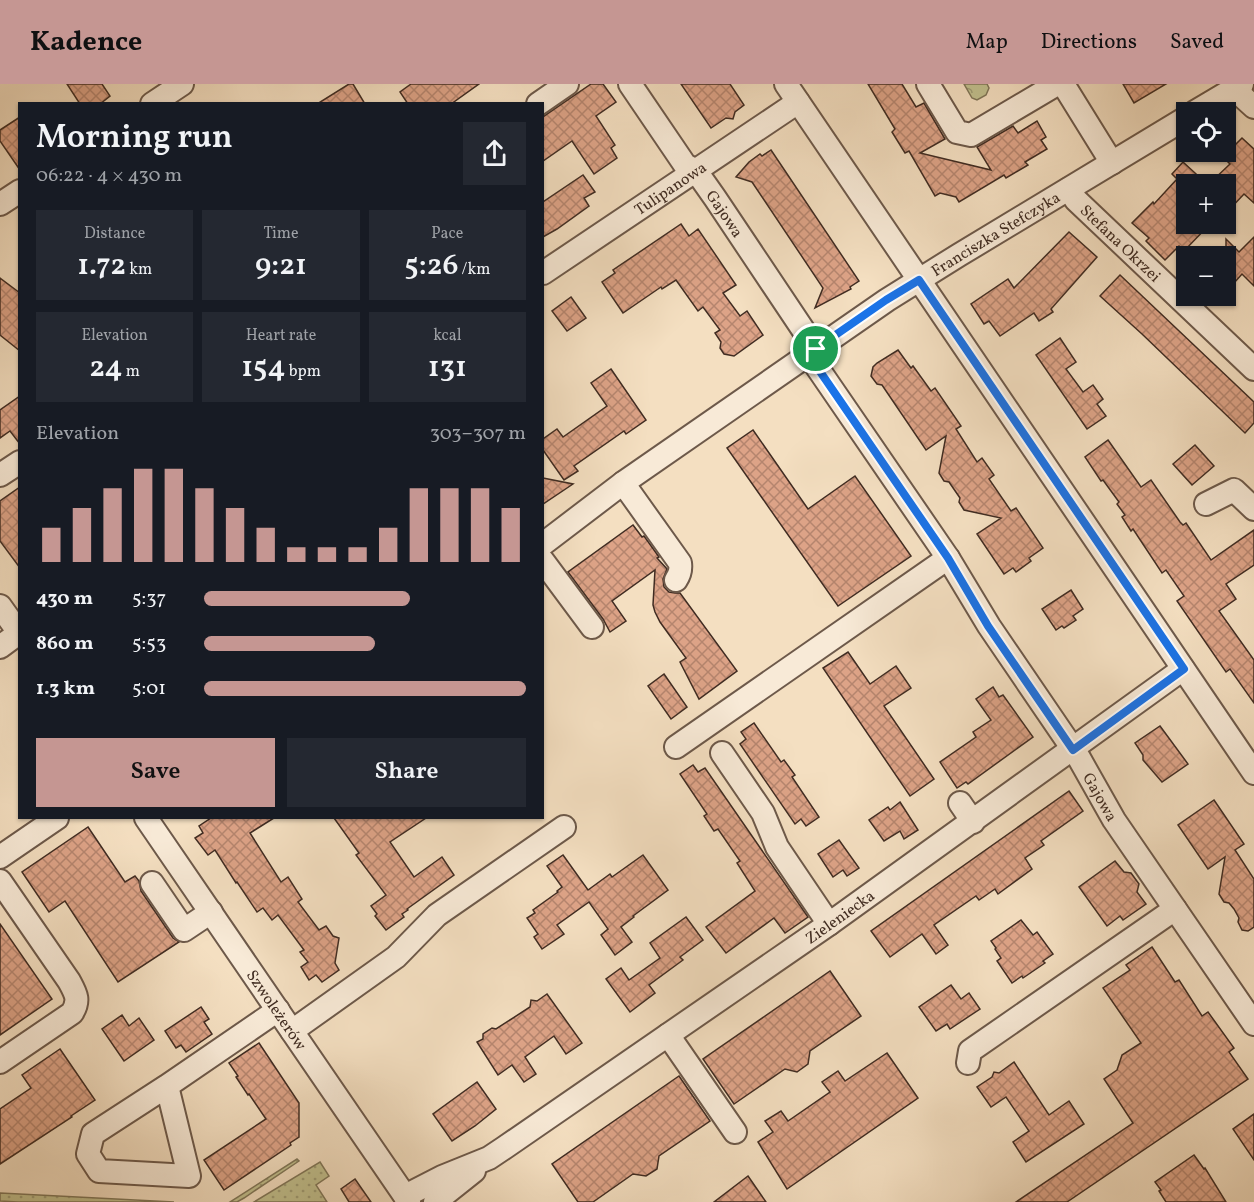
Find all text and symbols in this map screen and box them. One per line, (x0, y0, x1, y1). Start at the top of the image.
text: Kadence (30, 23, 142, 62)
text: Map (966, 28, 1008, 57)
text: Directions (1041, 28, 1137, 57)
text: Saved (1170, 28, 1224, 57)
map controls (1176, 102, 1236, 306)
button: locate (1176, 102, 1236, 162)
text: Morning run (36, 116, 233, 162)
button: share (463, 122, 526, 185)
street label: Tulipanowa (631, 157, 712, 222)
text: 06:22 · 4 × 430 m (36, 162, 182, 190)
button: + (1176, 174, 1236, 234)
street label: Gajowa (700, 186, 748, 243)
street label: Franciszka Stefczyka (928, 187, 1065, 283)
street label: Stefana Okrzei (1074, 200, 1165, 288)
text: Distance (84, 223, 145, 245)
text: Time (263, 223, 299, 245)
text: Pace (431, 223, 463, 245)
text: 1.72 (77, 245, 126, 287)
text: 9:21 (255, 245, 307, 287)
text: 5:26 (404, 245, 458, 287)
button: − (1176, 246, 1236, 306)
text: km (126, 259, 152, 281)
text: /km (458, 259, 490, 281)
pin (790, 323, 841, 374)
text: Elevation (81, 325, 148, 347)
text: Heart rate (246, 325, 316, 347)
text: kcal (433, 325, 462, 347)
icon: arrive (799, 332, 832, 365)
text: 24 (89, 347, 123, 389)
text: 154 (241, 347, 286, 389)
text: 131 (428, 347, 467, 389)
text: m (123, 361, 140, 383)
text: bpm (286, 361, 321, 383)
text: Elevation (36, 420, 119, 448)
text: 303–307 m (430, 420, 526, 448)
text: 430 m (36, 585, 93, 613)
text: 5:37 (132, 585, 166, 613)
text: 860 m (36, 630, 94, 658)
text: 5:53 (132, 630, 166, 658)
text: 1.3 km (36, 675, 95, 703)
text: 5:01 (132, 675, 166, 703)
button: Save (36, 738, 275, 807)
button: Share (287, 738, 526, 807)
street label: Gajowa (1077, 769, 1122, 826)
street label: Zieleniecka (801, 886, 880, 950)
street label: Szwoleżerów (240, 966, 311, 1056)

